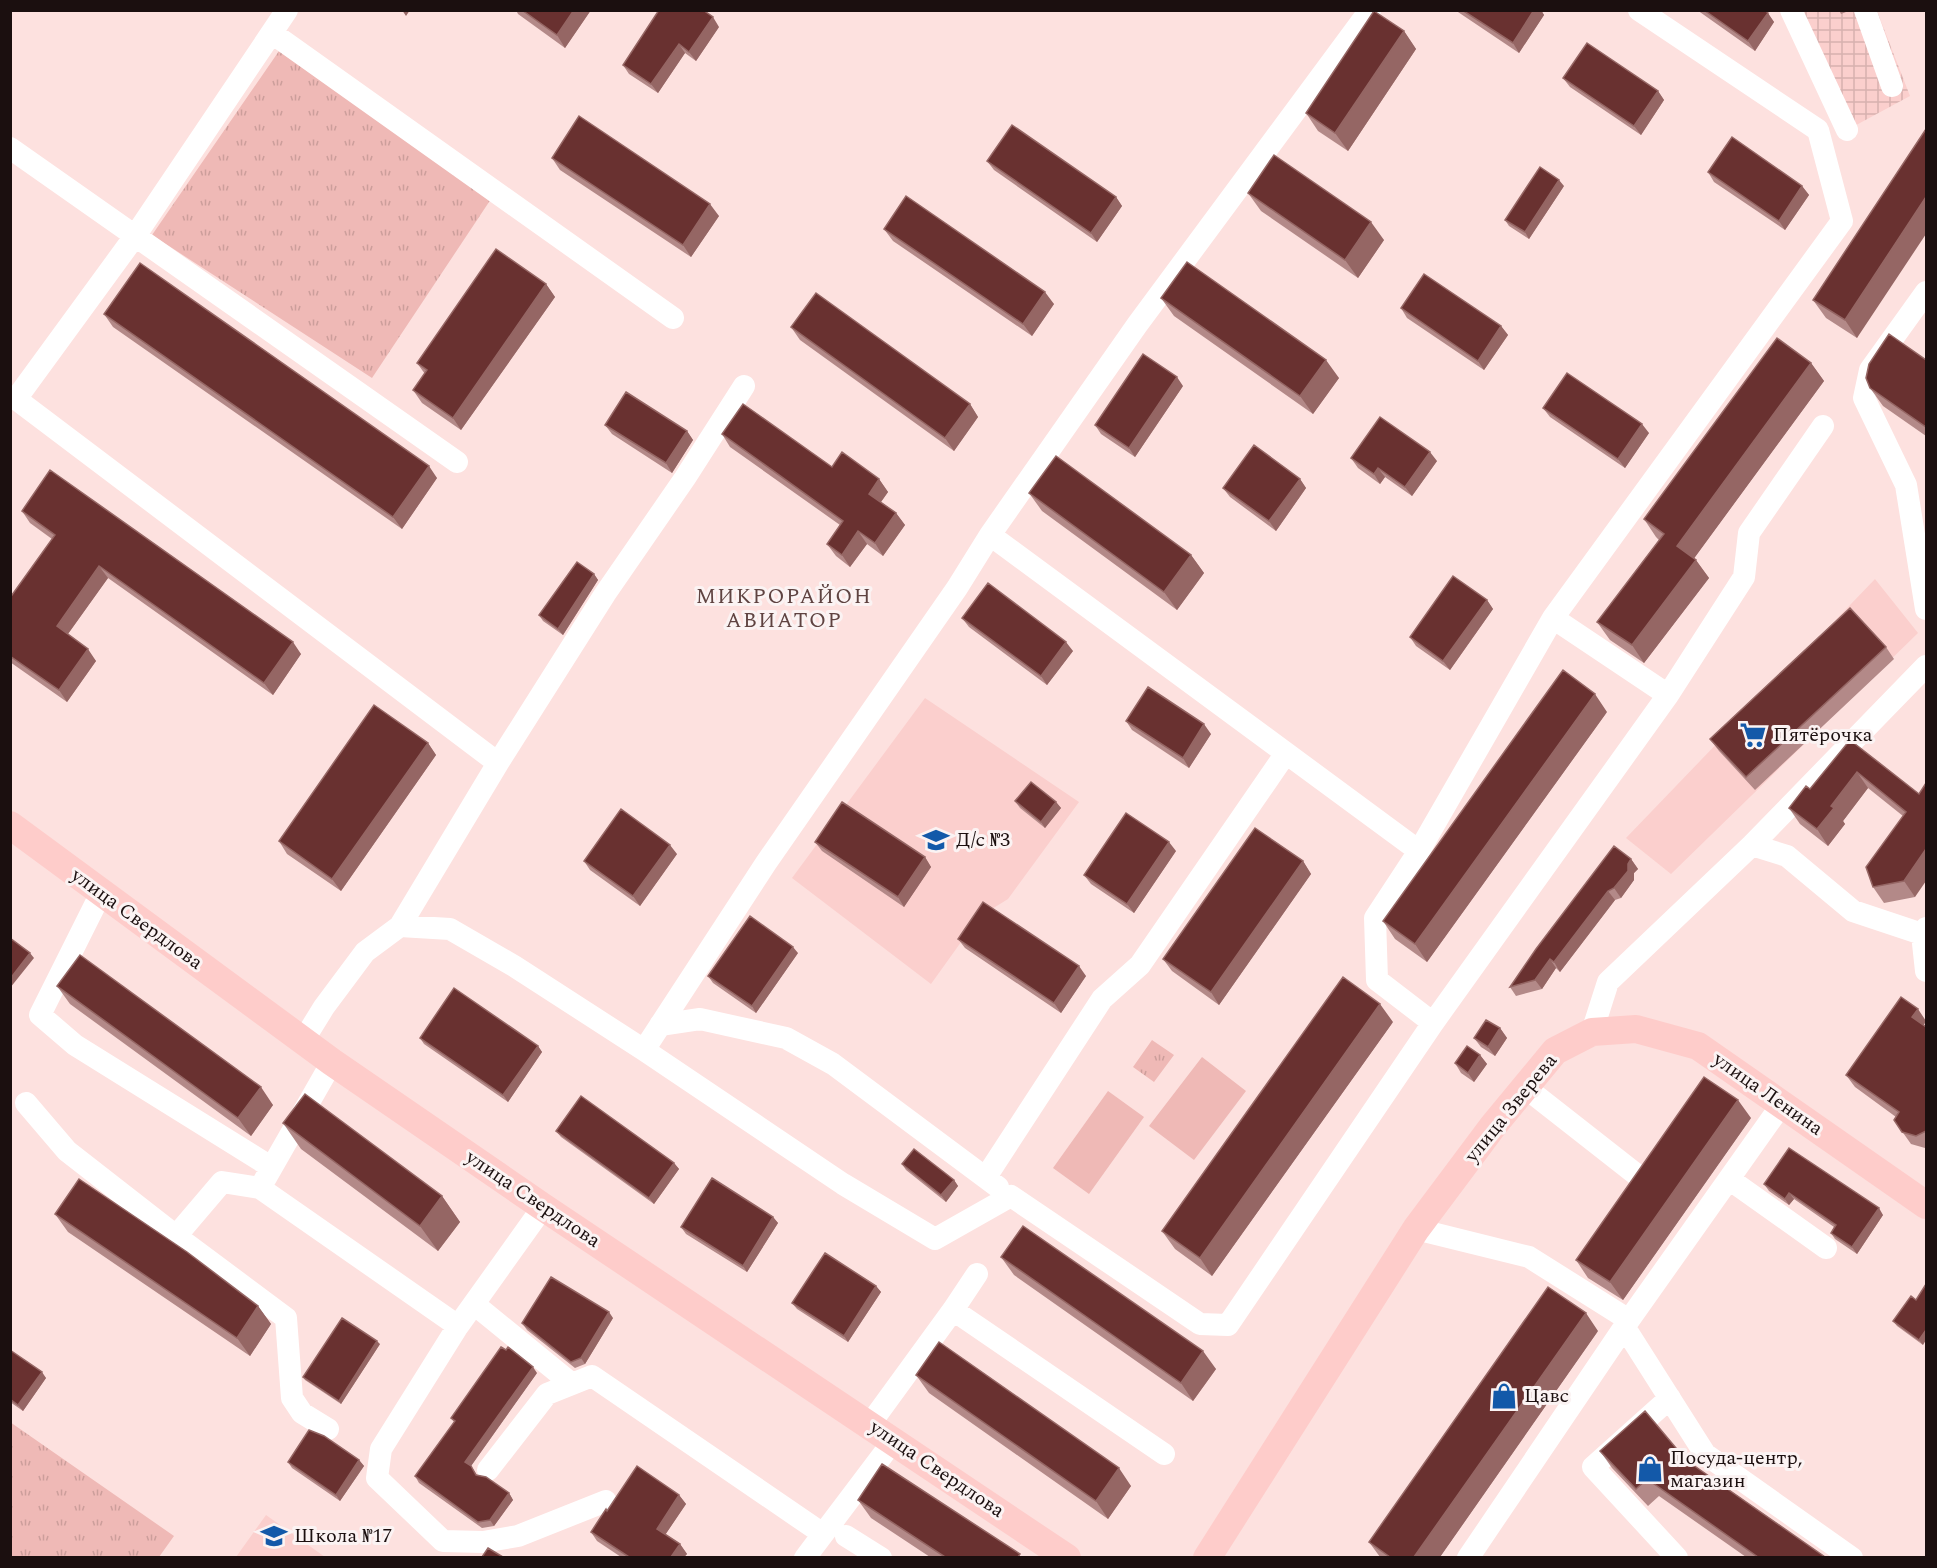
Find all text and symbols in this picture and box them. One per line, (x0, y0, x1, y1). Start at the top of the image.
district label: МИКРОРАЙОН АВИАТОР (696, 581, 872, 637)
supermarket icon: Пятёрочка (1738, 720, 1768, 750)
place label: Пятёрочка (1773, 720, 1873, 750)
school or university icon: Д/с №3 (921, 825, 951, 855)
place label: Д/с №3 (956, 825, 1010, 855)
street label: улица Свердлова (64, 860, 210, 977)
street label: улица Ленина (1706, 1044, 1829, 1143)
street label: улица Зверева (1457, 1047, 1565, 1170)
street label: улица Свердлова (459, 1142, 607, 1255)
shop icon: Цавс (1489, 1381, 1519, 1411)
place label: Цавс (1524, 1381, 1569, 1411)
street label: улица Свердлова (863, 1412, 1011, 1525)
place label: Посуда-центр, магазин (1670, 1443, 1803, 1496)
shop icon: Посуда-центр, магазин (1635, 1454, 1665, 1484)
school or university icon: Школа №17 (259, 1521, 289, 1551)
place label: Школа №17 (294, 1521, 392, 1551)

